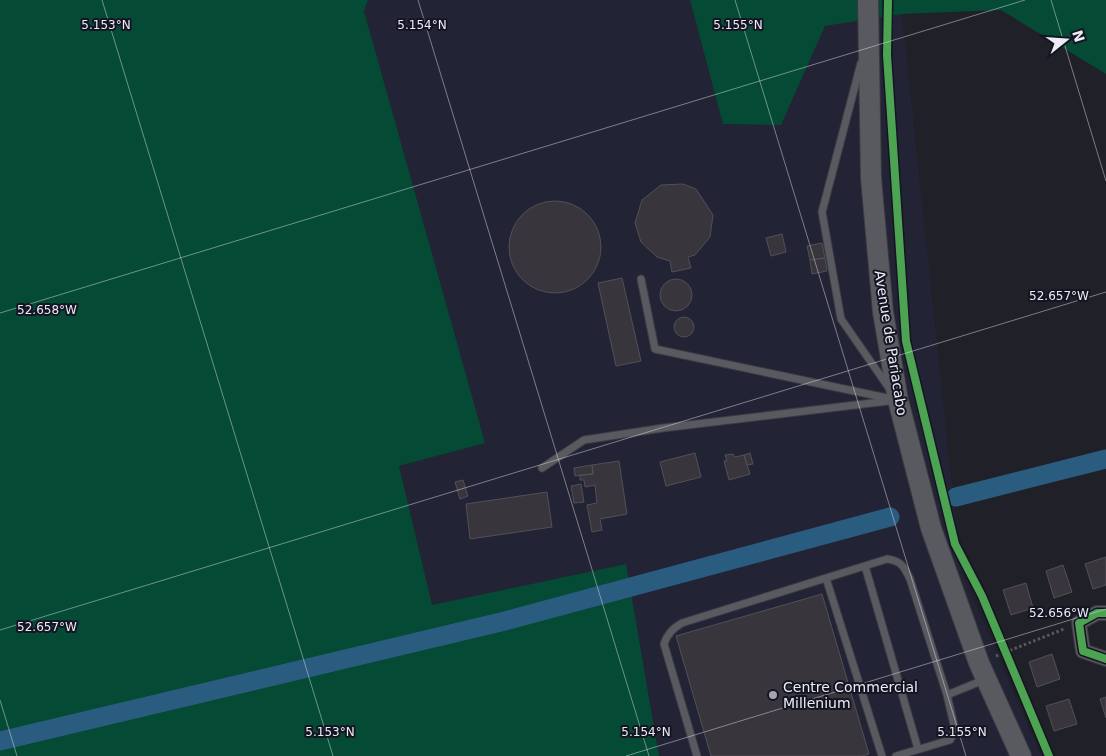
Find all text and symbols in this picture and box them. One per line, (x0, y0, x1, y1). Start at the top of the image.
north arrow (1041, 15, 1091, 65)
text: 5.153°N (81, 18, 131, 32)
text: 5.154°N (397, 18, 447, 32)
text: 5.155°N (713, 18, 763, 32)
text: N (1069, 28, 1088, 44)
street label: Avenue de Pariacabo (872, 269, 910, 417)
text: 52.657°W (1029, 289, 1089, 303)
text: 52.658°W (17, 303, 77, 317)
text: 52.656°W (1029, 606, 1089, 620)
text: 52.657°W (17, 620, 77, 634)
place label: Centre Commercial Millenium (783, 679, 918, 711)
marker: Centre Commercial Millenium (767, 689, 779, 701)
text: 5.153°N (305, 725, 355, 739)
text: 5.154°N (621, 725, 671, 739)
text: 5.155°N (937, 725, 987, 739)

